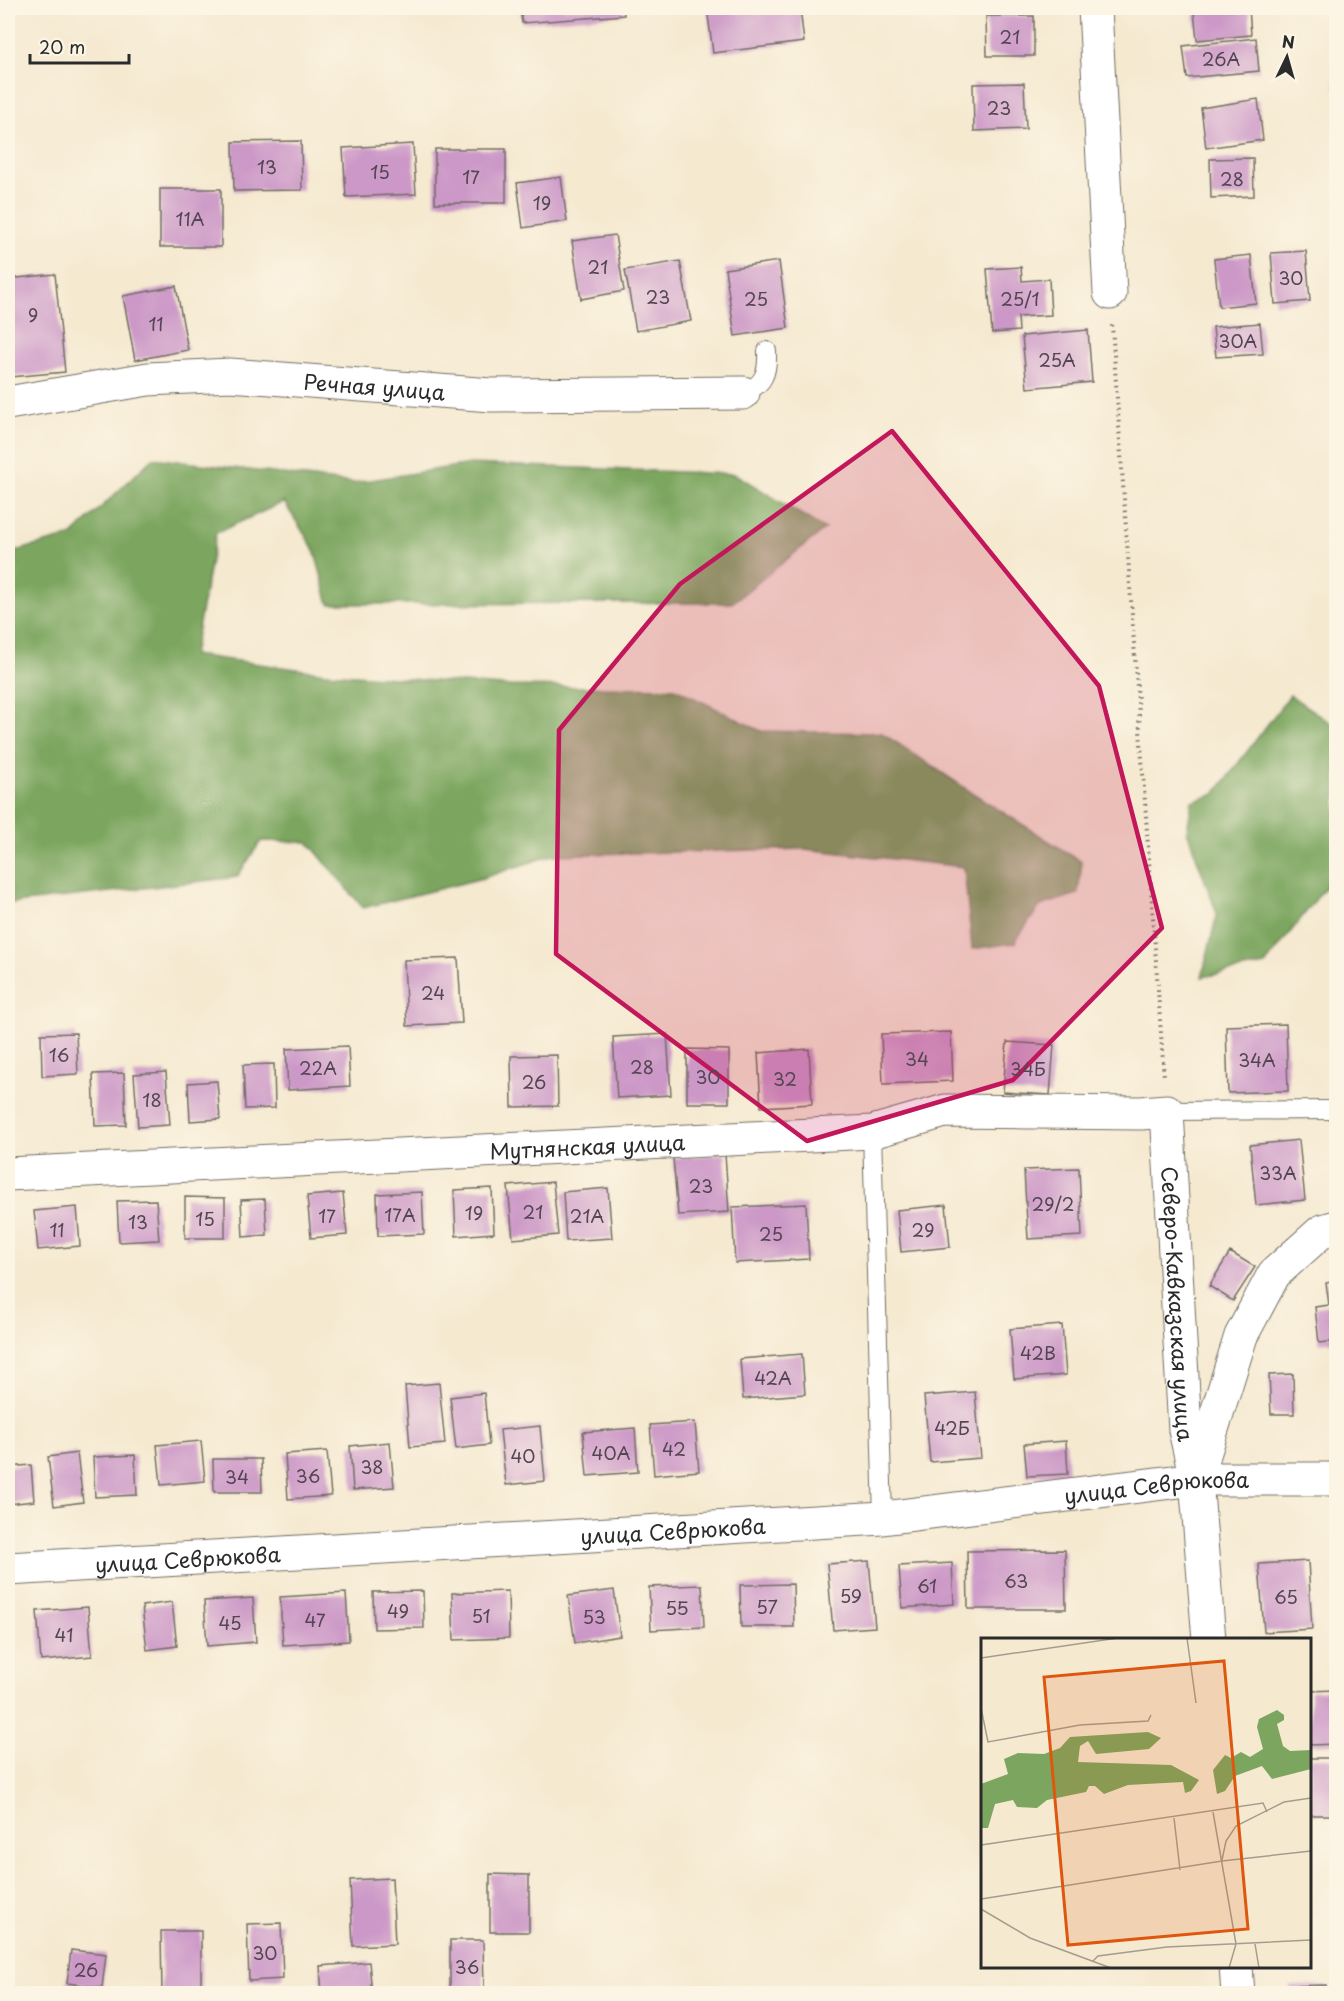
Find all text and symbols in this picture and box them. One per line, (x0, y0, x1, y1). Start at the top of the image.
house number: 21 (1000, 23, 1020, 50)
scale bar (30, 27, 129, 65)
north arrow (1257, 27, 1317, 87)
text: N (1281, 29, 1296, 54)
text: 20 m (39, 33, 85, 60)
house number: 26А (1202, 45, 1240, 72)
house number: 23 (987, 94, 1011, 121)
house number: 13 (257, 153, 277, 180)
house number: 15 (370, 158, 390, 185)
house number: 17 (462, 163, 480, 190)
house number: 28 (1220, 165, 1244, 192)
house number: 19 (533, 189, 551, 216)
house number: 11А (176, 205, 205, 232)
house number: 21 (588, 253, 608, 280)
house number: 30 (1278, 264, 1304, 291)
house number: 23 (646, 283, 670, 310)
house number: 25 (744, 285, 768, 312)
house number: 25/1 (1000, 285, 1040, 312)
house number: 9 (28, 301, 38, 328)
house number: 11 (148, 310, 164, 337)
house number: 30А (1219, 327, 1258, 354)
house number: 25А (1038, 346, 1076, 373)
street label: Речная улица (303, 365, 447, 407)
house number: 24 (421, 979, 445, 1006)
house number: 16 (49, 1041, 69, 1068)
house number: 34 (905, 1045, 929, 1072)
house number: 34А (1238, 1046, 1276, 1073)
house number: 28 (630, 1053, 654, 1080)
house number: 22А (299, 1054, 337, 1081)
house number: 34Б (1010, 1055, 1046, 1082)
house number: 30 (695, 1063, 721, 1090)
house number: 32 (773, 1065, 797, 1092)
house number: 26 (522, 1068, 546, 1095)
house number: 18 (142, 1086, 162, 1113)
street label: Мутнянская улица (489, 1125, 687, 1167)
house number: 33А (1259, 1159, 1297, 1186)
street label: Северо-Кавказская улица (1154, 1165, 1203, 1445)
house number: 23 (689, 1172, 713, 1199)
house number: 29/2 (1032, 1190, 1074, 1217)
house number: 21 (523, 1198, 543, 1225)
house number: 19 (465, 1199, 483, 1226)
house number: 17А (384, 1201, 416, 1228)
house number: 17 (318, 1202, 336, 1229)
house number: 21А (570, 1202, 605, 1229)
house number: 15 (195, 1205, 215, 1232)
house number: 13 (128, 1208, 148, 1235)
house number: 11 (49, 1216, 65, 1243)
house number: 29 (912, 1216, 934, 1243)
house number: 25 (759, 1220, 783, 1247)
house number: 42В (1020, 1339, 1056, 1366)
house number: 42А (754, 1364, 792, 1391)
house number: 42Б (934, 1414, 970, 1441)
house number: 42 (662, 1435, 686, 1462)
house number: 40А (592, 1439, 631, 1466)
house number: 40 (510, 1442, 536, 1469)
house number: 38 (360, 1453, 384, 1480)
house number: 36 (296, 1462, 320, 1489)
house number: 34 (225, 1463, 249, 1490)
street label: улица Севрюкова (1062, 1463, 1249, 1511)
street label: улица Севрюкова (579, 1509, 767, 1552)
street label: улица Севрюкова (94, 1537, 281, 1580)
house number: 63 (1004, 1567, 1028, 1594)
house number: 61 (917, 1572, 937, 1599)
house number: 59 (840, 1582, 862, 1609)
house number: 65 (1274, 1583, 1298, 1610)
house number: 57 (756, 1593, 778, 1620)
house number: 55 (665, 1594, 689, 1621)
house number: 49 (387, 1597, 409, 1624)
house number: 51 (471, 1602, 491, 1629)
house number: 53 (582, 1603, 606, 1630)
house number: 47 (304, 1606, 326, 1633)
house number: 45 (219, 1609, 242, 1636)
house number: 41 (55, 1621, 73, 1648)
inset map (981, 1638, 1311, 1968)
house number: 30 (252, 1939, 278, 1966)
house number: 36 (455, 1953, 479, 1980)
house number: 26 (74, 1956, 98, 1983)

